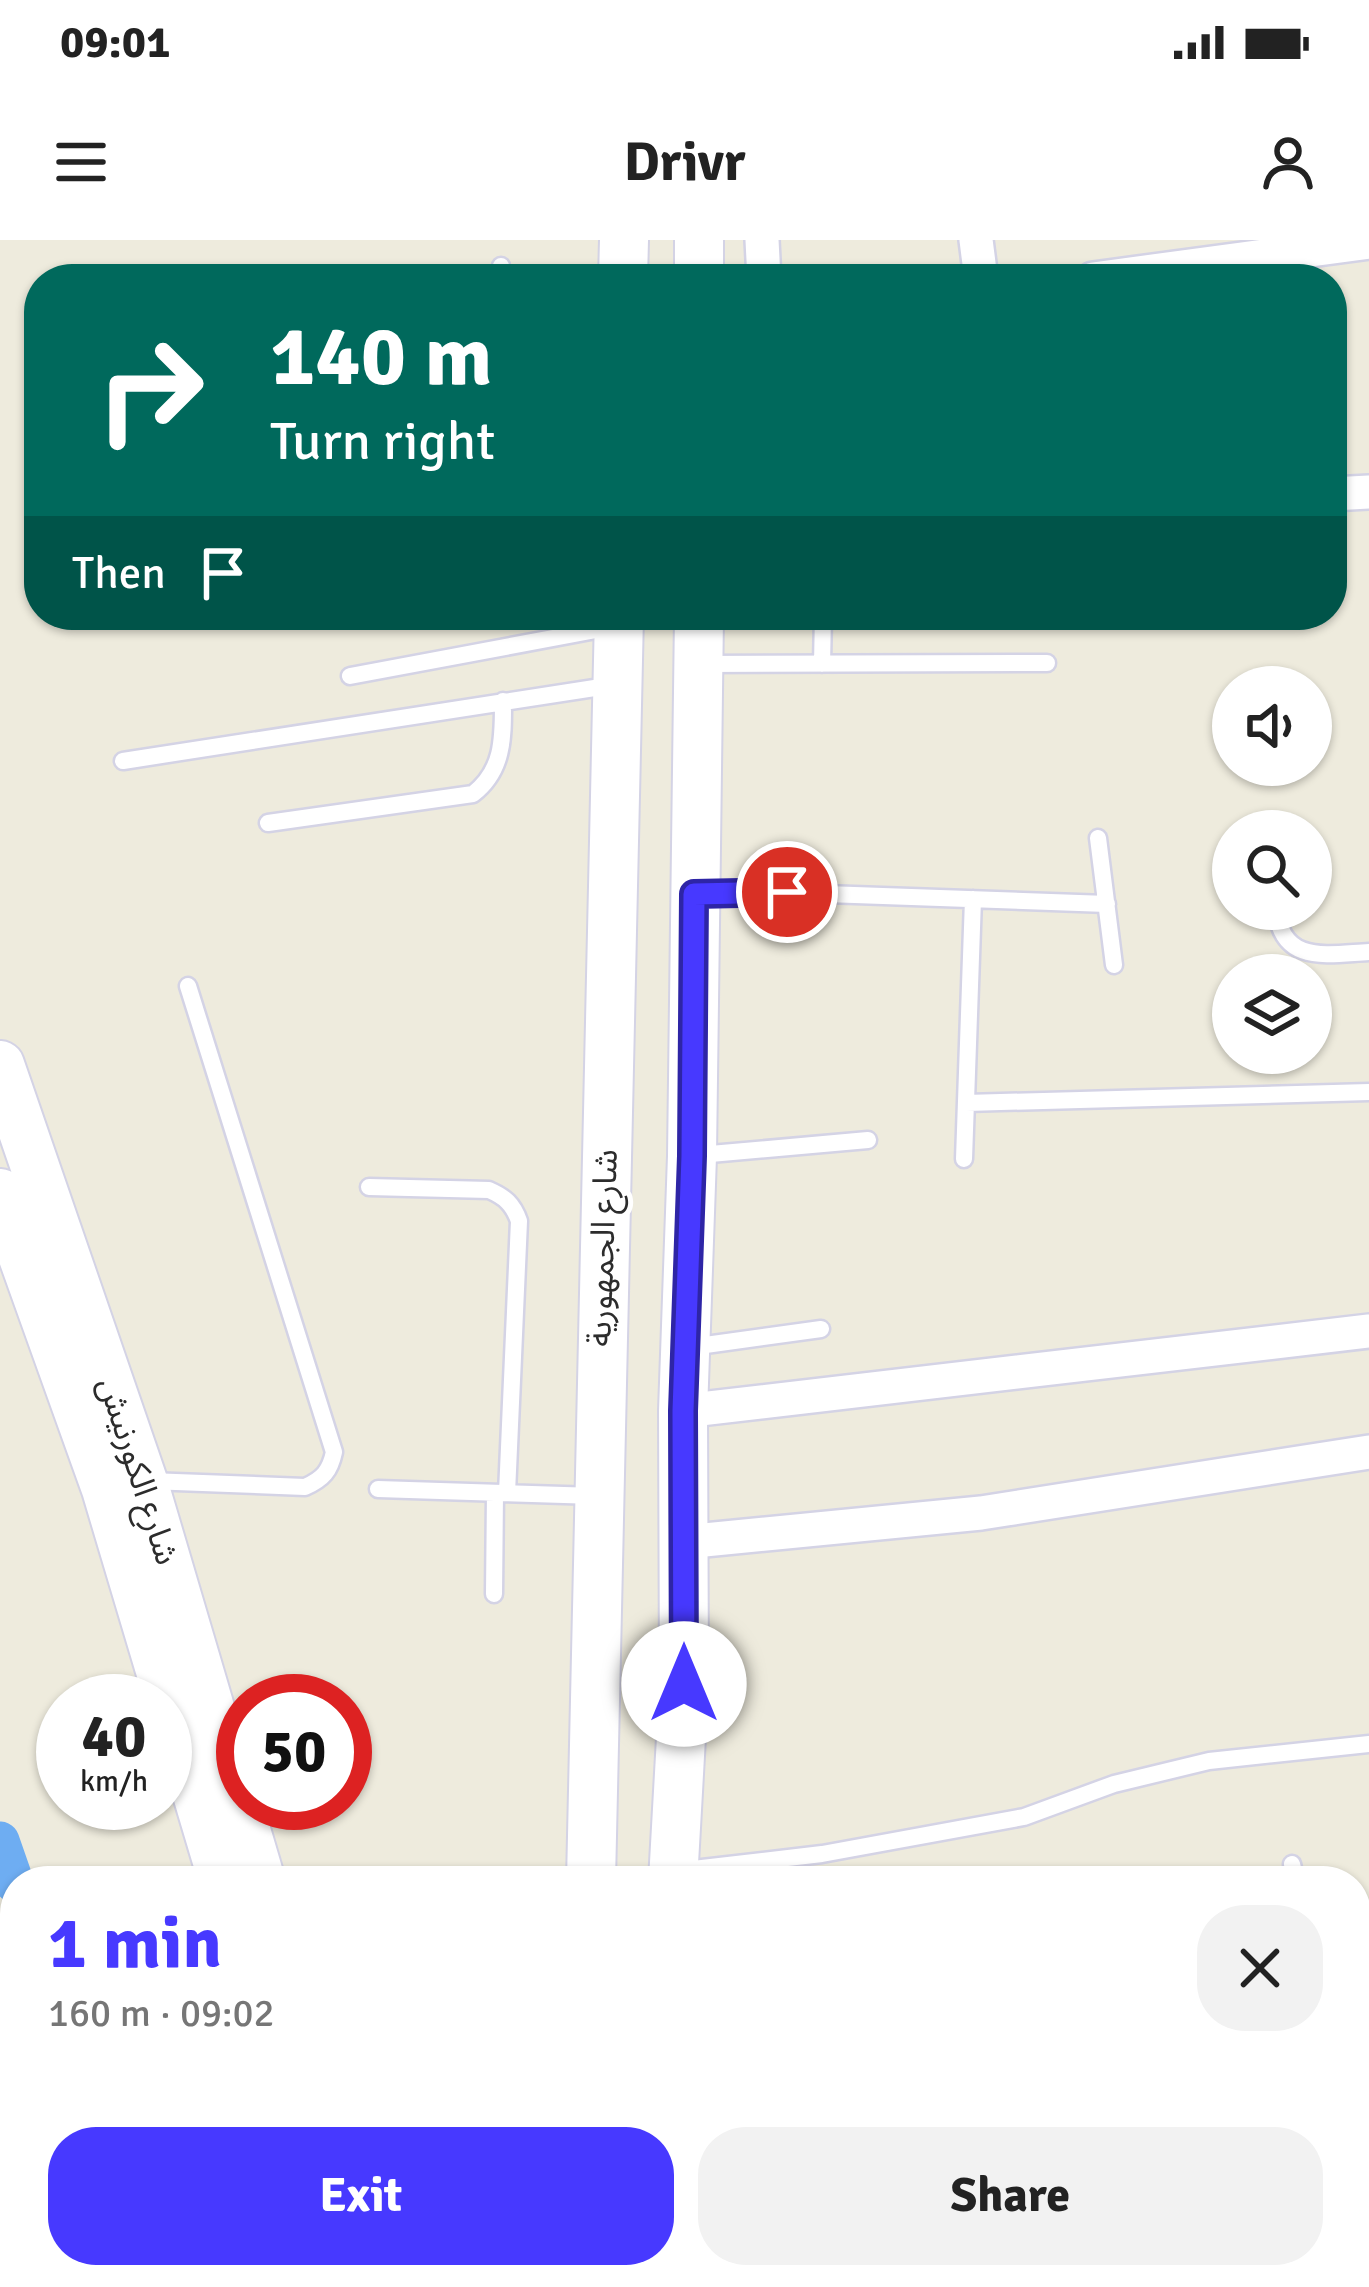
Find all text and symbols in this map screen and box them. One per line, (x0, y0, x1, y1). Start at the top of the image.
text: 09:01 (60, 15, 170, 70)
icon: menu (48, 129, 114, 195)
text: Drivr (624, 129, 745, 196)
icon: person (1255, 129, 1321, 195)
text: 140 m (270, 305, 492, 409)
icon: right (72, 312, 228, 468)
text: Turn right (270, 408, 495, 475)
icon: arrive (190, 540, 256, 606)
text: Then (72, 546, 166, 601)
map controls (1212, 666, 1332, 1074)
button: sound (1212, 666, 1332, 786)
button: search (1212, 810, 1332, 930)
pin (736, 841, 838, 943)
icon: arrive (754, 859, 820, 925)
button: layers (1212, 954, 1332, 1074)
street label: شارع الجمهورية (579, 1149, 630, 1347)
street label: شارع الكورنيش (86, 1372, 188, 1571)
position arrow (621, 1621, 747, 1747)
speed limit sign: 50 (216, 1674, 372, 1830)
text: 40 (82, 1700, 146, 1774)
text: km/h (80, 1763, 148, 1800)
text: 1 min (48, 1899, 222, 1988)
button: close (1197, 1905, 1323, 2031)
text: 160 m · 09:02 (48, 1989, 275, 2037)
button: Exit (48, 2127, 674, 2265)
button: Share (698, 2127, 1323, 2265)

